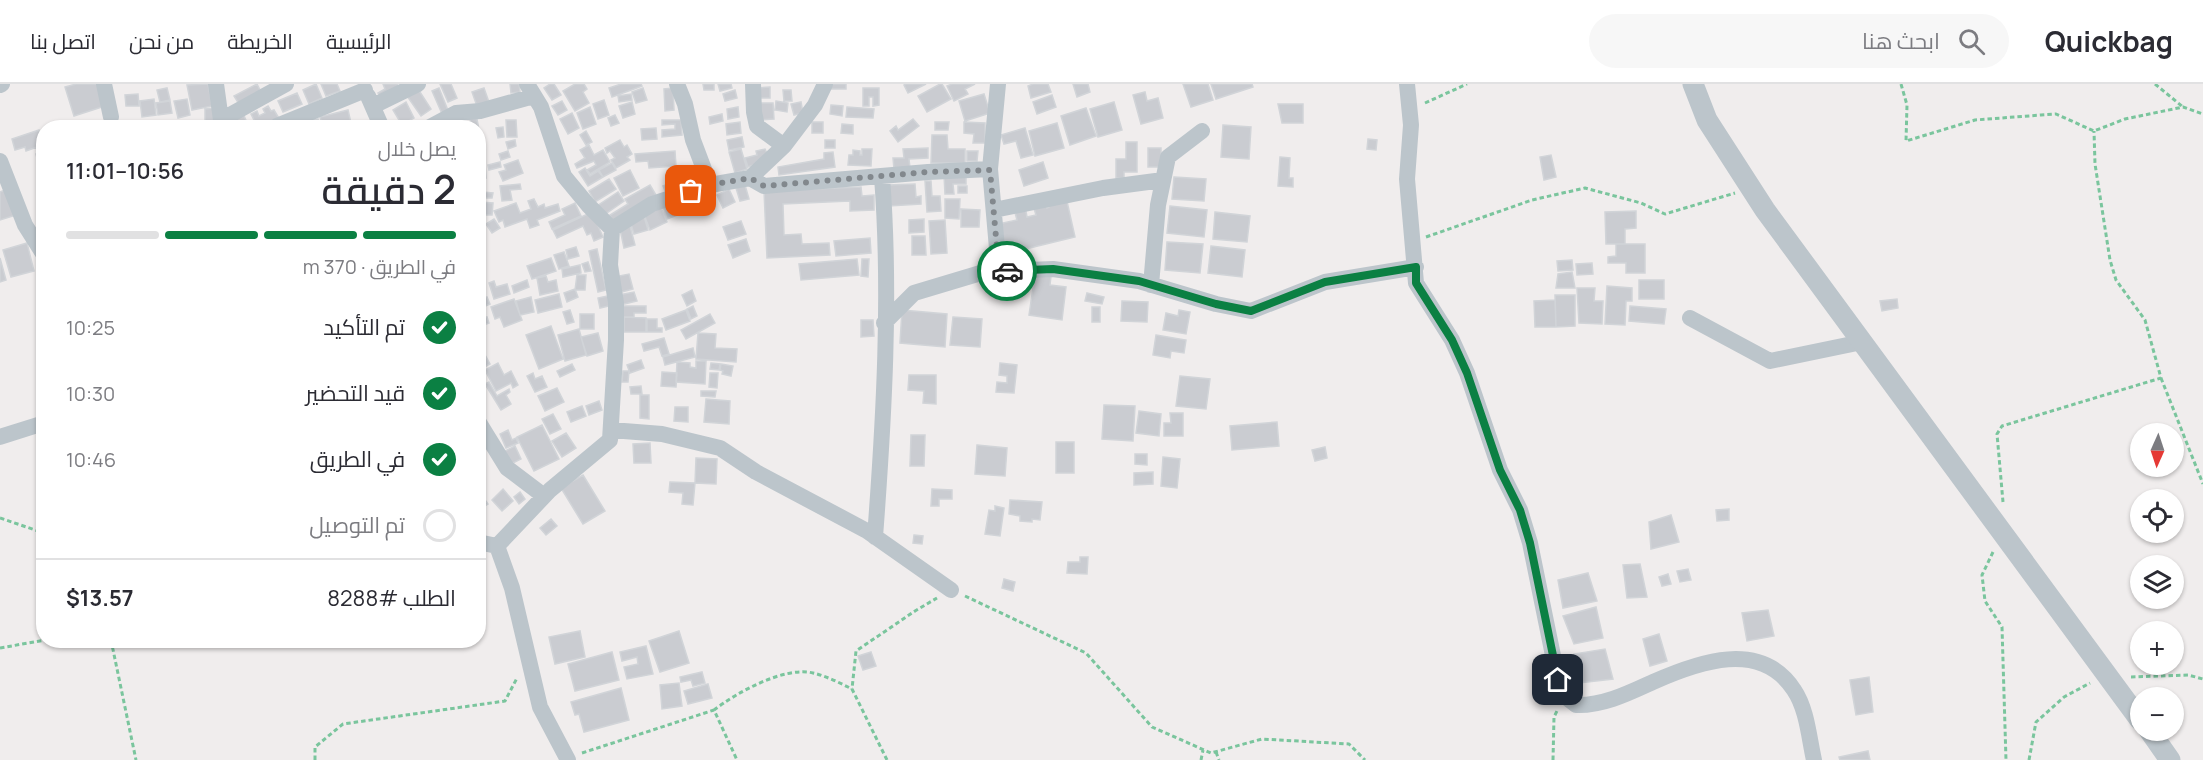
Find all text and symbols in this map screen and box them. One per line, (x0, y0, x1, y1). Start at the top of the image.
search box (1589, 14, 2009, 68)
text: Quickbag (2045, 22, 2173, 60)
icon: search (1955, 25, 1988, 58)
text: ابحث هنا (1862, 26, 1940, 56)
text: اتصل بنا (30, 27, 96, 55)
text: من نحن (129, 27, 194, 55)
text: الخريطة (227, 27, 293, 55)
text: الرئيسية (326, 27, 392, 55)
text: يصل خلال (378, 135, 456, 162)
text: 10:56–11:01 (66, 156, 184, 186)
text: 2 دقيقة (321, 162, 456, 216)
pin (665, 165, 716, 216)
icon: bag (674, 174, 707, 207)
courier (977, 241, 1037, 301)
text: في الطريق · 370 m (303, 253, 456, 280)
icon: car (991, 255, 1024, 288)
icon: check (423, 311, 456, 344)
text: تم التأكيد (323, 312, 405, 342)
text: 10:25 (66, 314, 115, 341)
icon: check (423, 377, 456, 410)
text: قيد التحضير (305, 378, 405, 408)
text: 10:30 (66, 380, 115, 407)
north arrow (2130, 423, 2184, 477)
map controls (2130, 423, 2184, 741)
icon: check (423, 443, 456, 476)
text: في الطريق (310, 444, 405, 474)
text: 10:46 (66, 446, 116, 473)
button: locate (2130, 489, 2184, 543)
text: تم التوصيل (309, 510, 405, 540)
button: layers (2130, 555, 2184, 609)
text: $13.57 (66, 583, 134, 613)
text: الطلب #8288 (327, 583, 456, 613)
button: + (2130, 621, 2184, 675)
pin (1532, 654, 1583, 705)
icon: home (1541, 663, 1574, 696)
button: − (2130, 687, 2184, 741)

